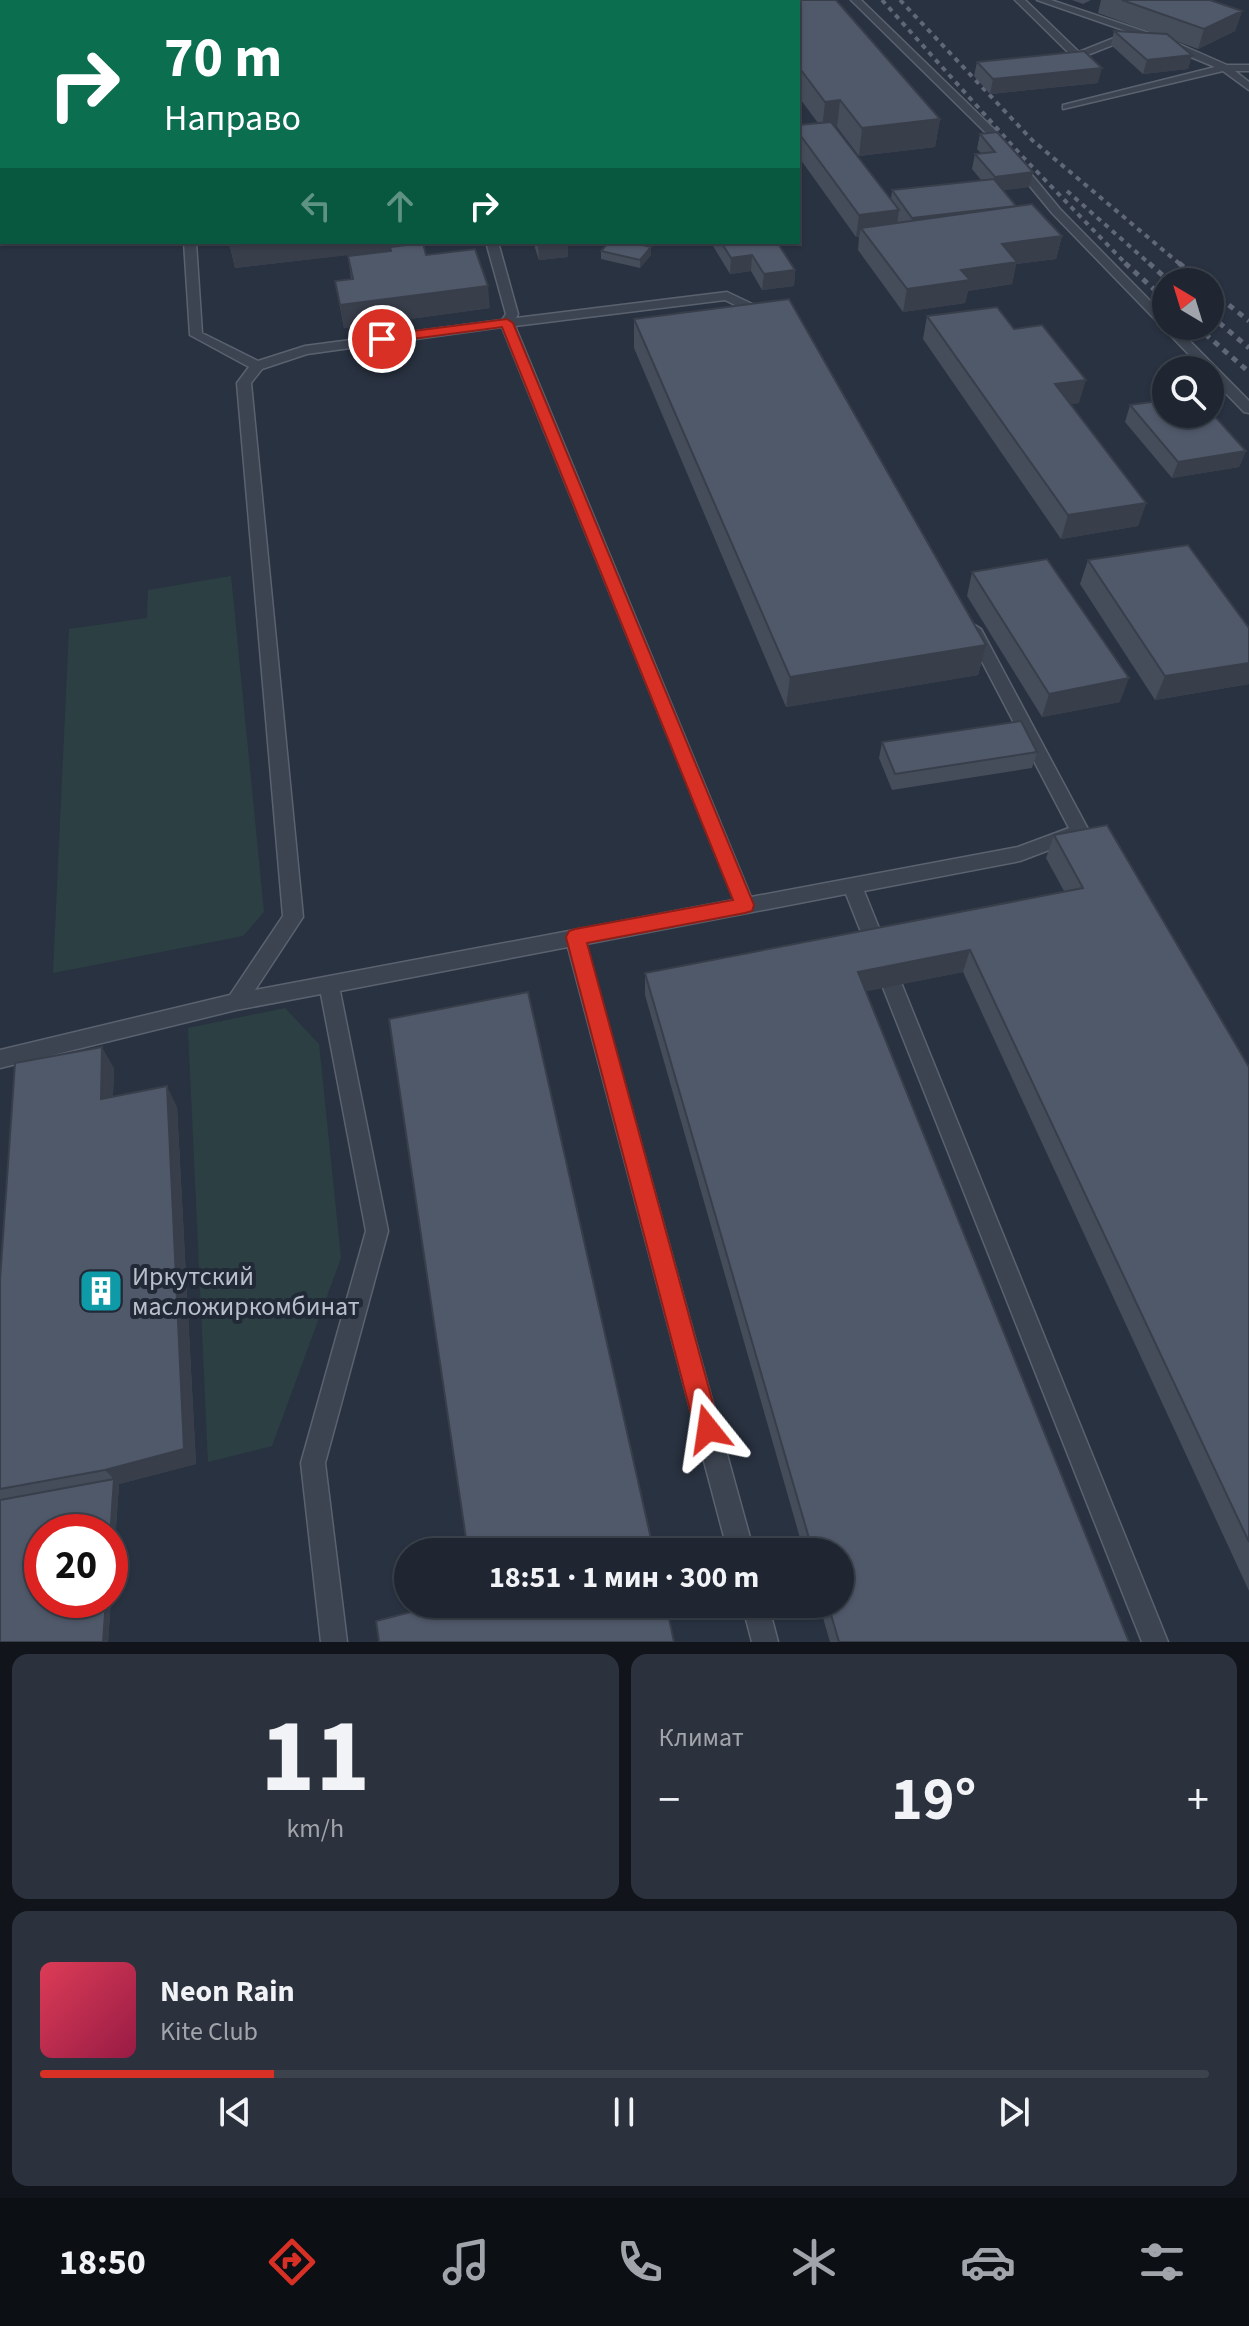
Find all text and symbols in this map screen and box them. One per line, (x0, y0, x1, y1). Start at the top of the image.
text: 70 m (164, 19, 282, 98)
icon: right (32, 32, 136, 136)
text: Направо (164, 93, 301, 144)
icon: left (294, 184, 338, 228)
icon: ahead (378, 184, 422, 228)
icon: right (462, 184, 506, 228)
north arrow (1152, 268, 1224, 340)
map controls (1152, 268, 1224, 428)
pin (348, 305, 416, 373)
icon: arrive (360, 317, 404, 361)
button: search (1152, 356, 1224, 428)
place label: Иркутский масложиркомбинат (132, 1258, 360, 1325)
building icon: Иркутский масложиркомбинат (77, 1267, 125, 1315)
position arrow (666, 1387, 750, 1471)
speed limit sign: 20 (24, 1514, 128, 1618)
text: 18:51 · 1 мин · 300 m (489, 1556, 759, 1599)
text: 11 (260, 1684, 370, 1832)
text: Климат (659, 1719, 744, 1756)
text: 19° (891, 1758, 976, 1843)
text: − (659, 1769, 680, 1832)
text: + (1187, 1769, 1209, 1832)
text: km/h (286, 1810, 344, 1847)
text: Neon Rain (160, 1970, 295, 2013)
text: Kite Club (160, 2013, 258, 2050)
icon: previous (213, 2090, 257, 2134)
icon: pause (602, 2090, 646, 2134)
icon: next (992, 2090, 1036, 2134)
icon: directions (264, 2234, 320, 2290)
icon: music (438, 2234, 494, 2290)
icon: phone (612, 2234, 668, 2290)
icon: climate (786, 2234, 842, 2290)
icon: car (960, 2234, 1016, 2290)
icon: filters (1134, 2234, 1190, 2290)
text: 18:50 (59, 2237, 146, 2288)

